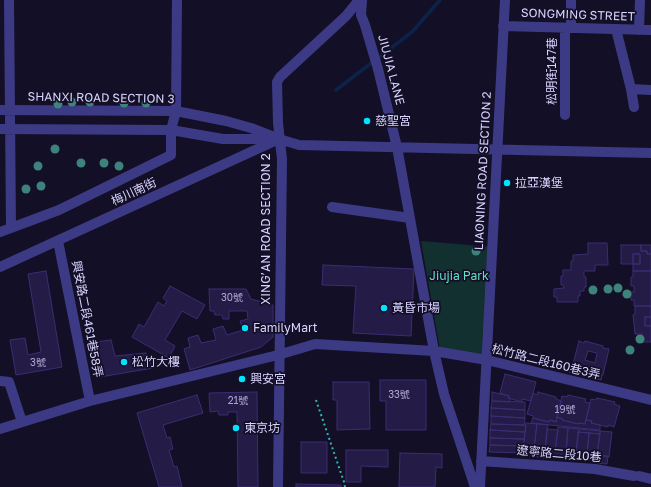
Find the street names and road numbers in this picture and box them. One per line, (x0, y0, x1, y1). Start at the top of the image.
street label: SONGMING STREET (521, 6, 635, 24)
street label: JIUJIA LANE (375, 33, 407, 107)
street label: 松明街147巷 (545, 37, 559, 105)
street label: SHANXI ROAD SECTION 3 (27, 90, 175, 106)
street label: LIAONING ROAD SECTION 2 (472, 91, 494, 251)
street label: XING’AN ROAD SECTION 2 (259, 153, 273, 305)
street label: 梅川南街 (109, 175, 159, 209)
street label: 興安路二段461巷58弄 (69, 259, 105, 379)
street label: 松竹路二段160巷3弄 (490, 342, 602, 382)
street label: 遼寧路二段10巷 (516, 443, 602, 465)

